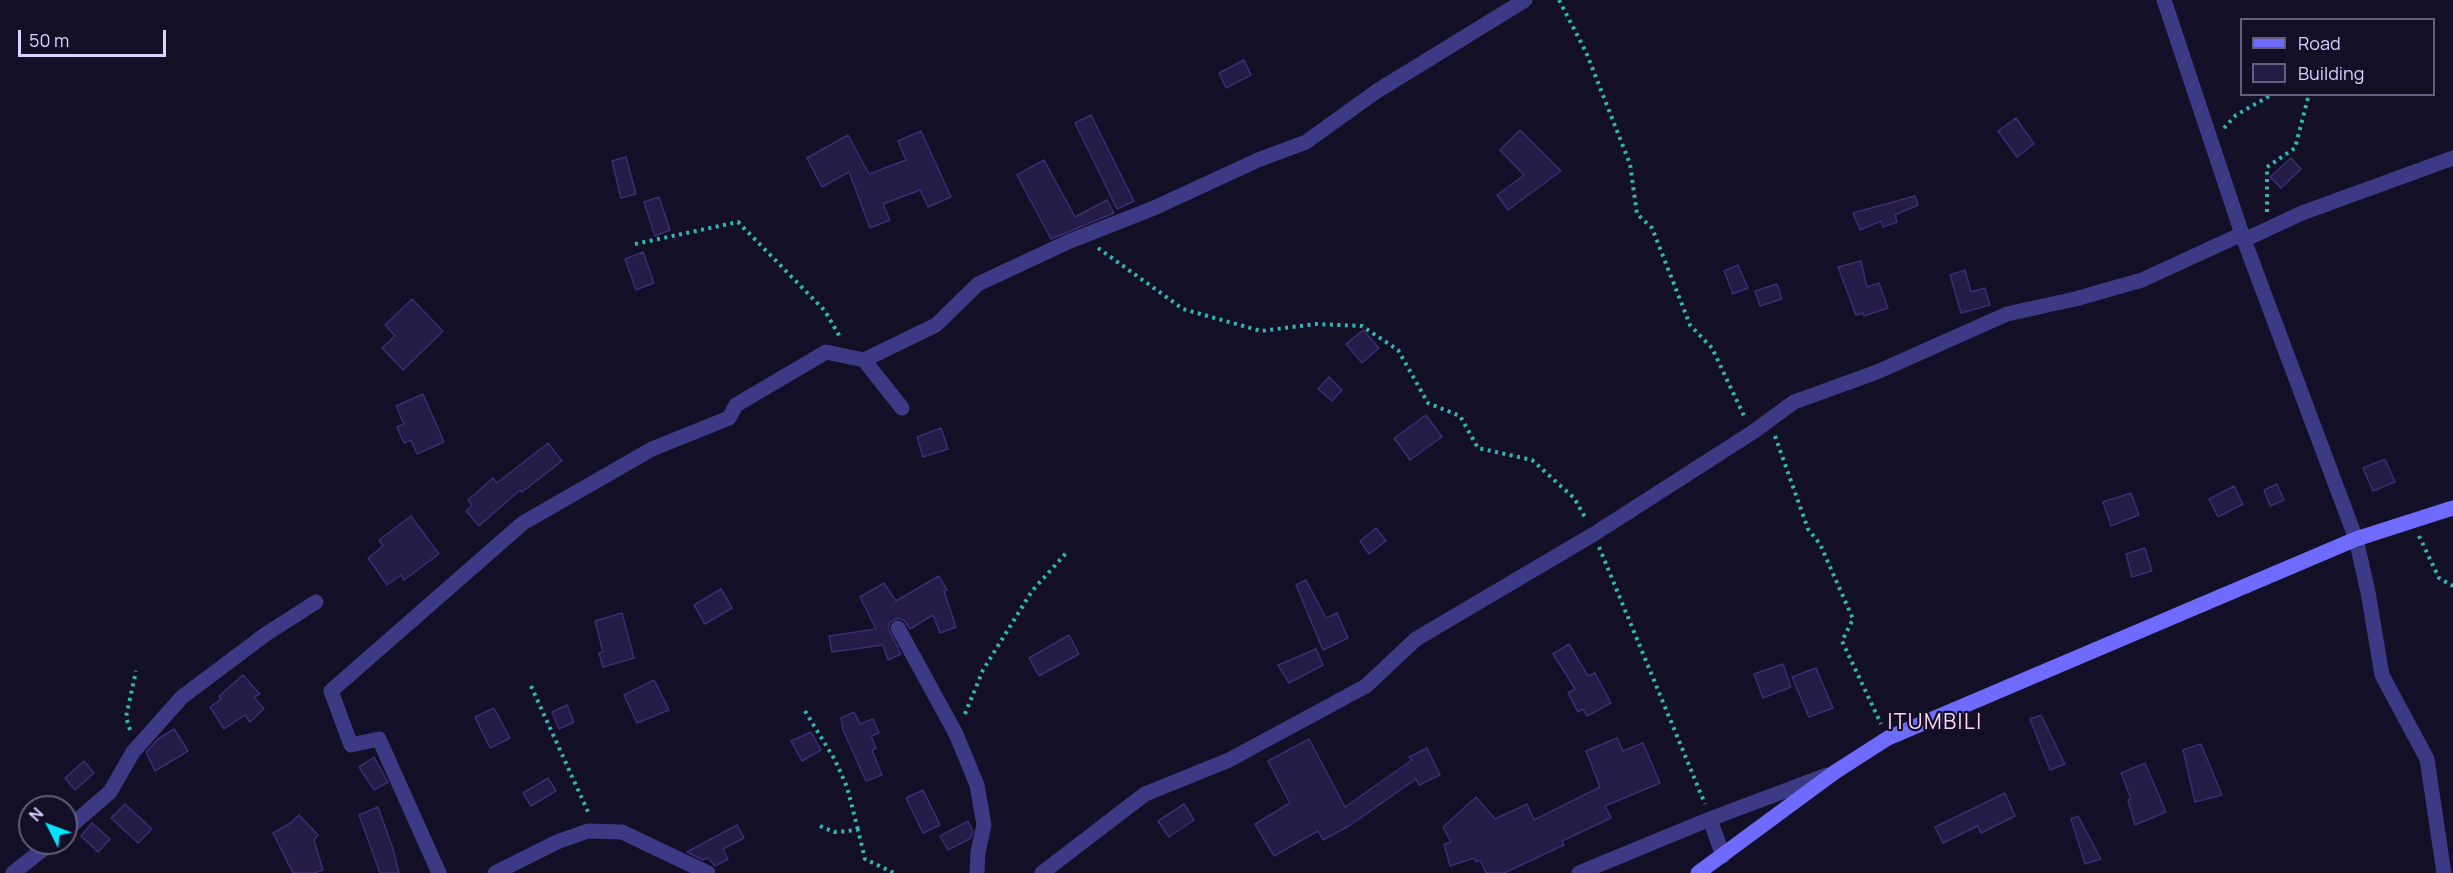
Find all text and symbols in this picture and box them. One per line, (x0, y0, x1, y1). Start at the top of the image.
scale bar (21, 18, 170, 56)
legend (2240, 18, 2435, 96)
text: 50 m (29, 28, 69, 52)
text: Road (2298, 31, 2341, 55)
text: Building (2298, 61, 2364, 85)
district label: ITUMBILI (1887, 710, 1983, 736)
north arrow (18, 795, 78, 855)
text: N (24, 803, 48, 826)

